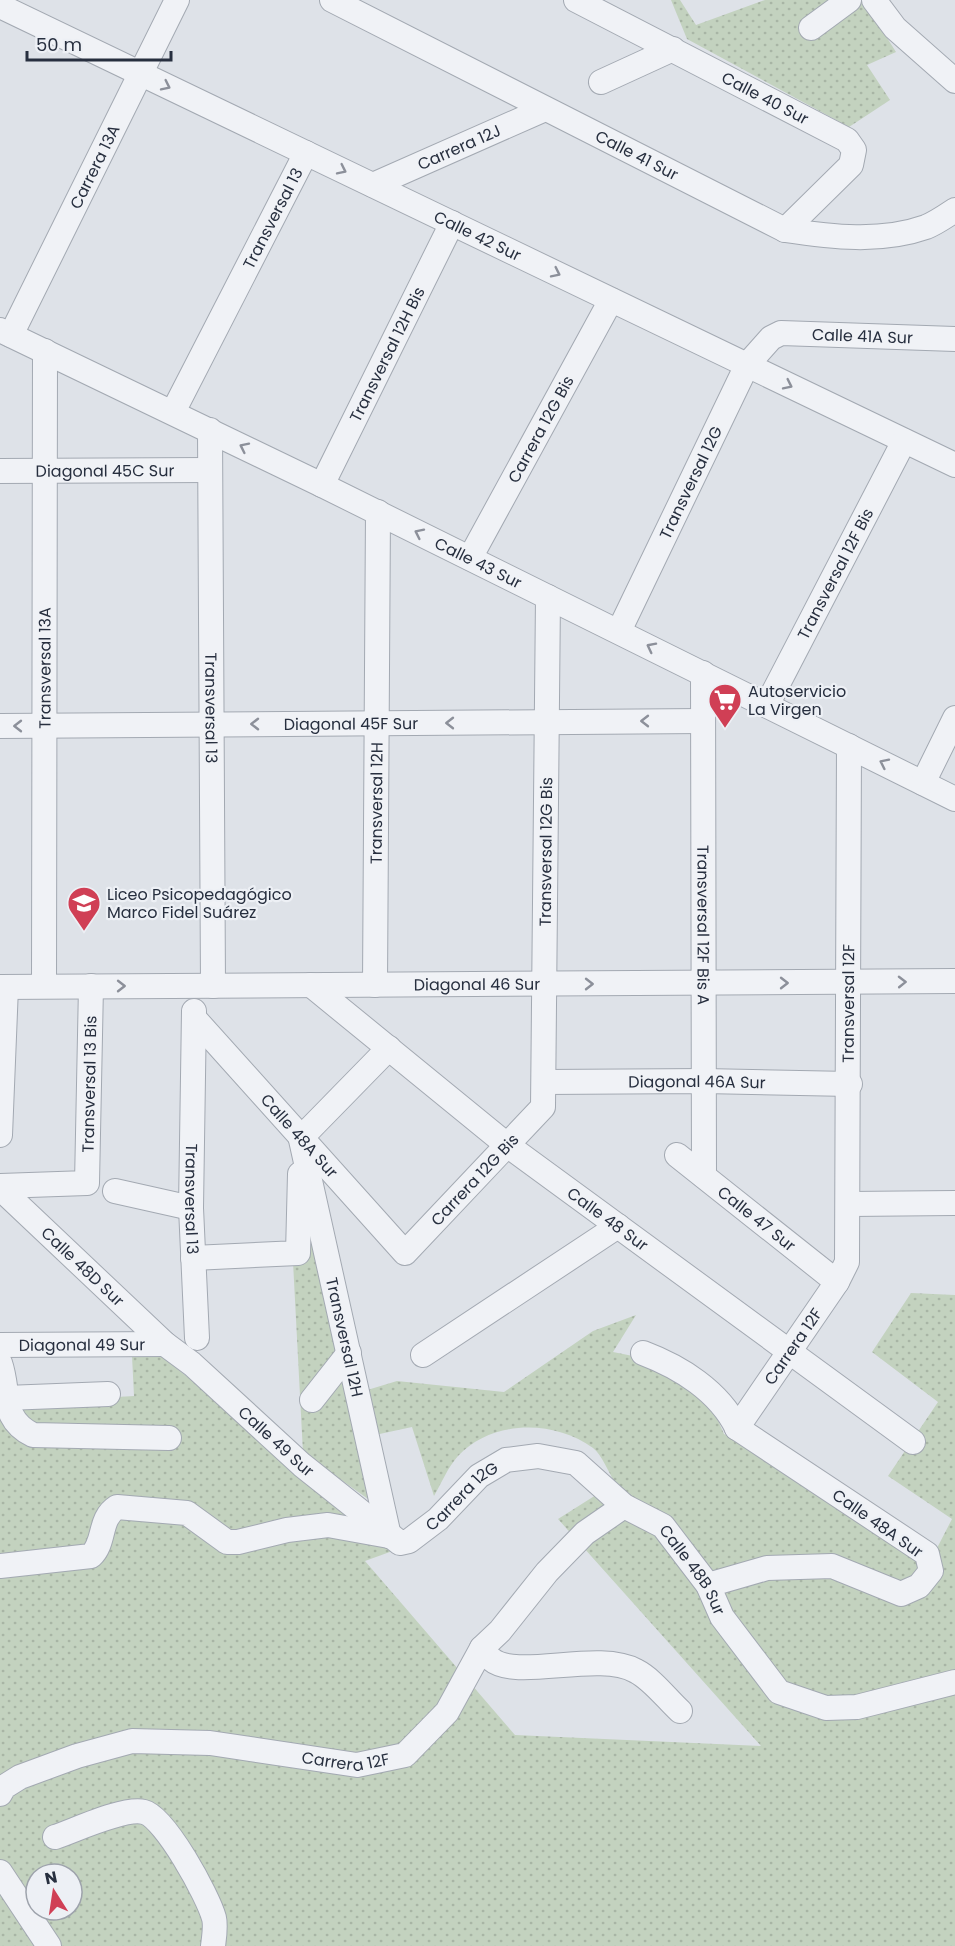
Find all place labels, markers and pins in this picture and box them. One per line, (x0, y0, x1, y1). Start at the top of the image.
place label: Autoservicio La Virgen (748, 680, 846, 721)
supermarket icon: Autoservicio La Virgen (707, 682, 743, 729)
place label: Liceo Psicopedagógico Marco Fidel Suárez (107, 883, 292, 924)
school or university icon: Liceo Psicopedagógico Marco Fidel Suárez (66, 885, 102, 932)

